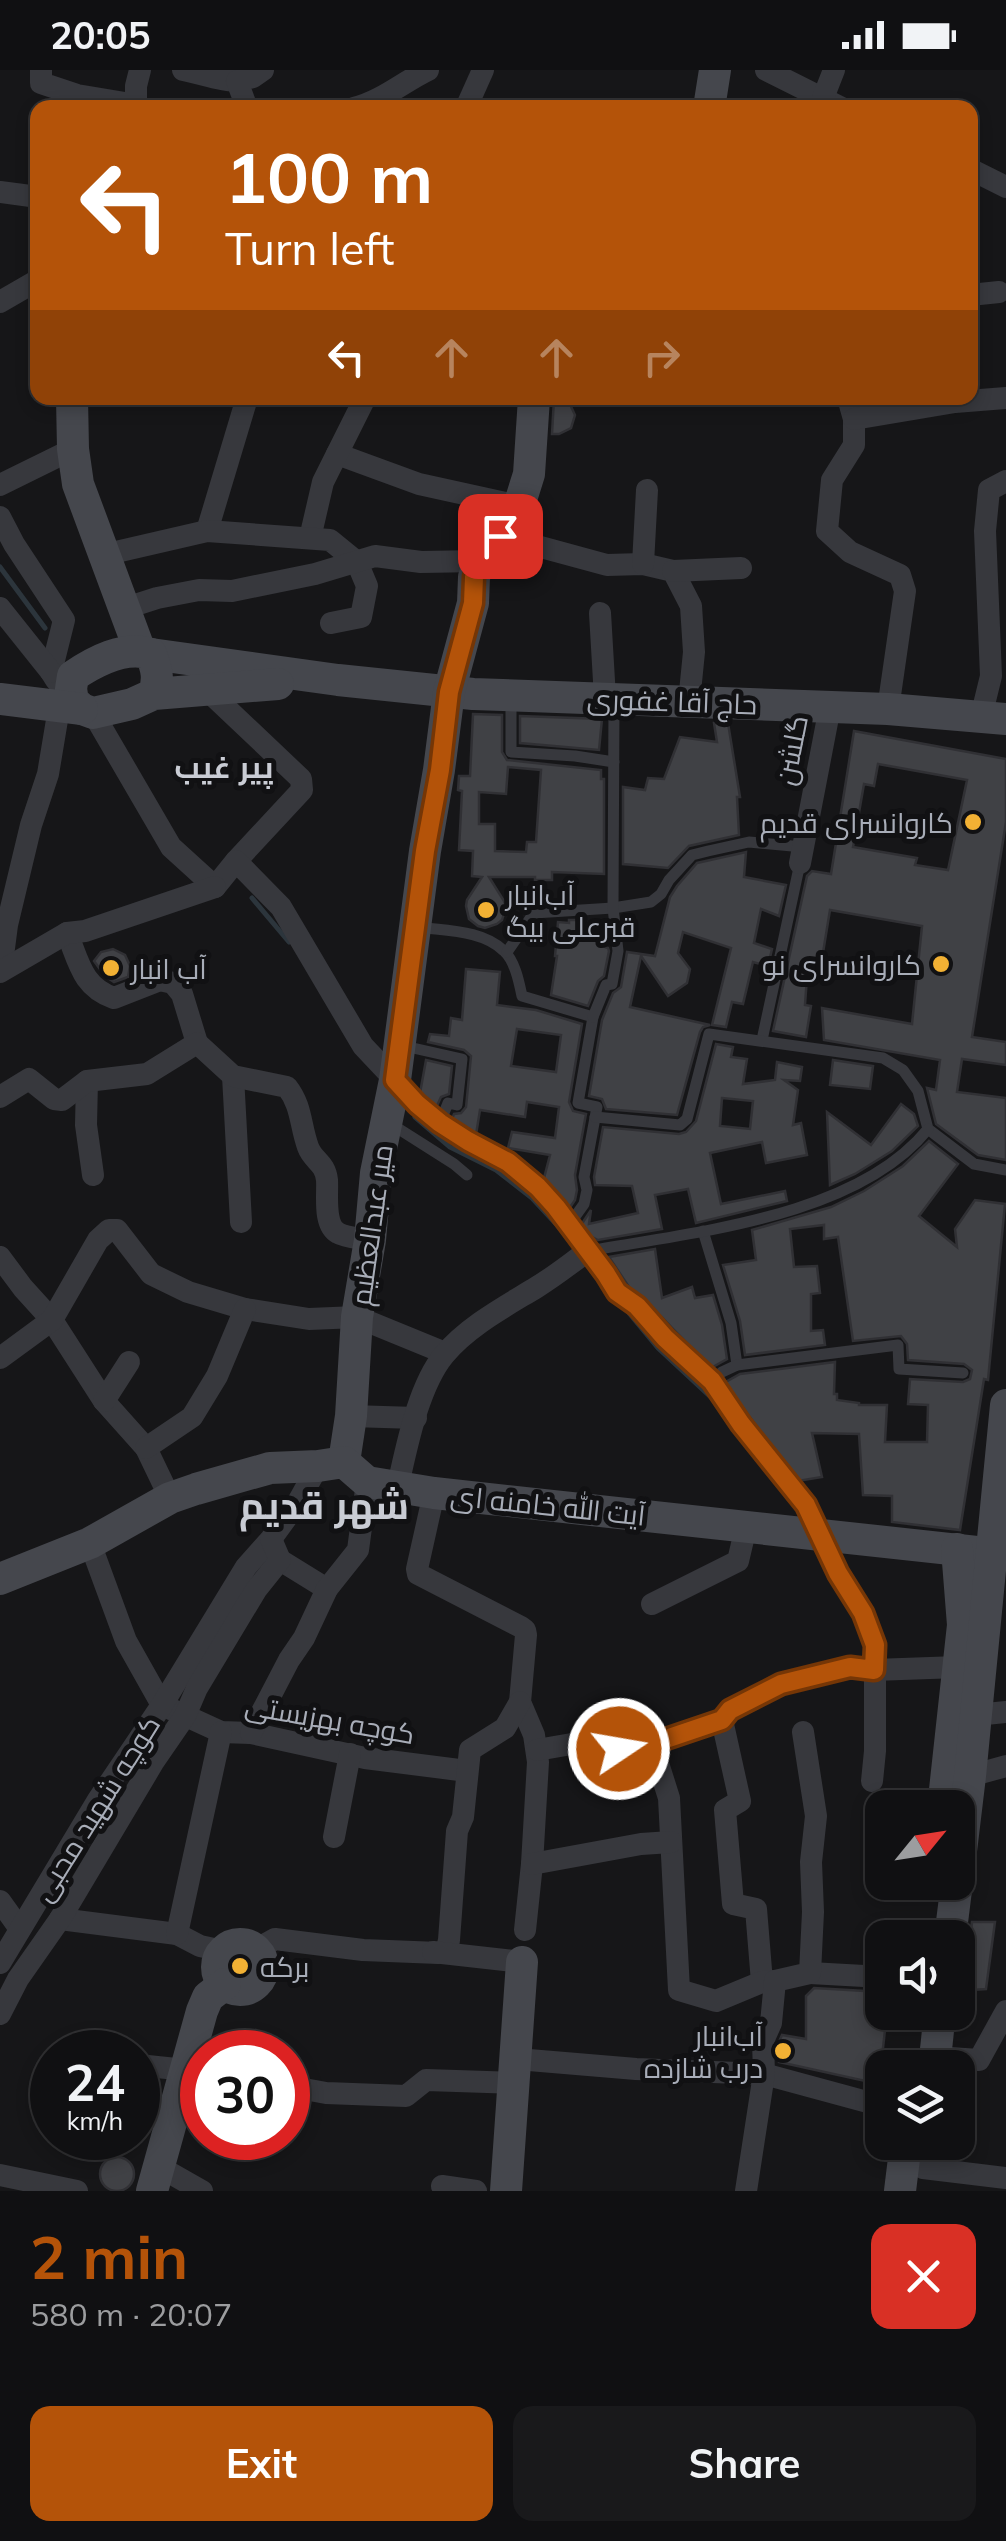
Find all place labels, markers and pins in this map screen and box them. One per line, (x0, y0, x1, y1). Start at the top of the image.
pin (458, 494, 543, 579)
place label: کاروانسرای قدیم (760, 805, 953, 843)
marker: کاروانسرای قدیم (962, 811, 984, 833)
place label: آب‌انبار قبرعلی بیگ (504, 877, 635, 944)
marker: آب‌انبار قبرعلی بیگ (475, 899, 497, 921)
place label: کاروانسرای نو (762, 947, 921, 982)
place label: آب انبار (129, 951, 207, 986)
marker: کاروانسرای نو (930, 953, 952, 975)
marker: آب انبار (100, 957, 122, 979)
place label: برکه (260, 1949, 310, 1984)
marker: برکه (229, 1955, 251, 1977)
place label: آب‌انبار درب شازده (644, 2018, 763, 2085)
marker: آب‌انبار درب شازده (772, 2040, 794, 2062)

